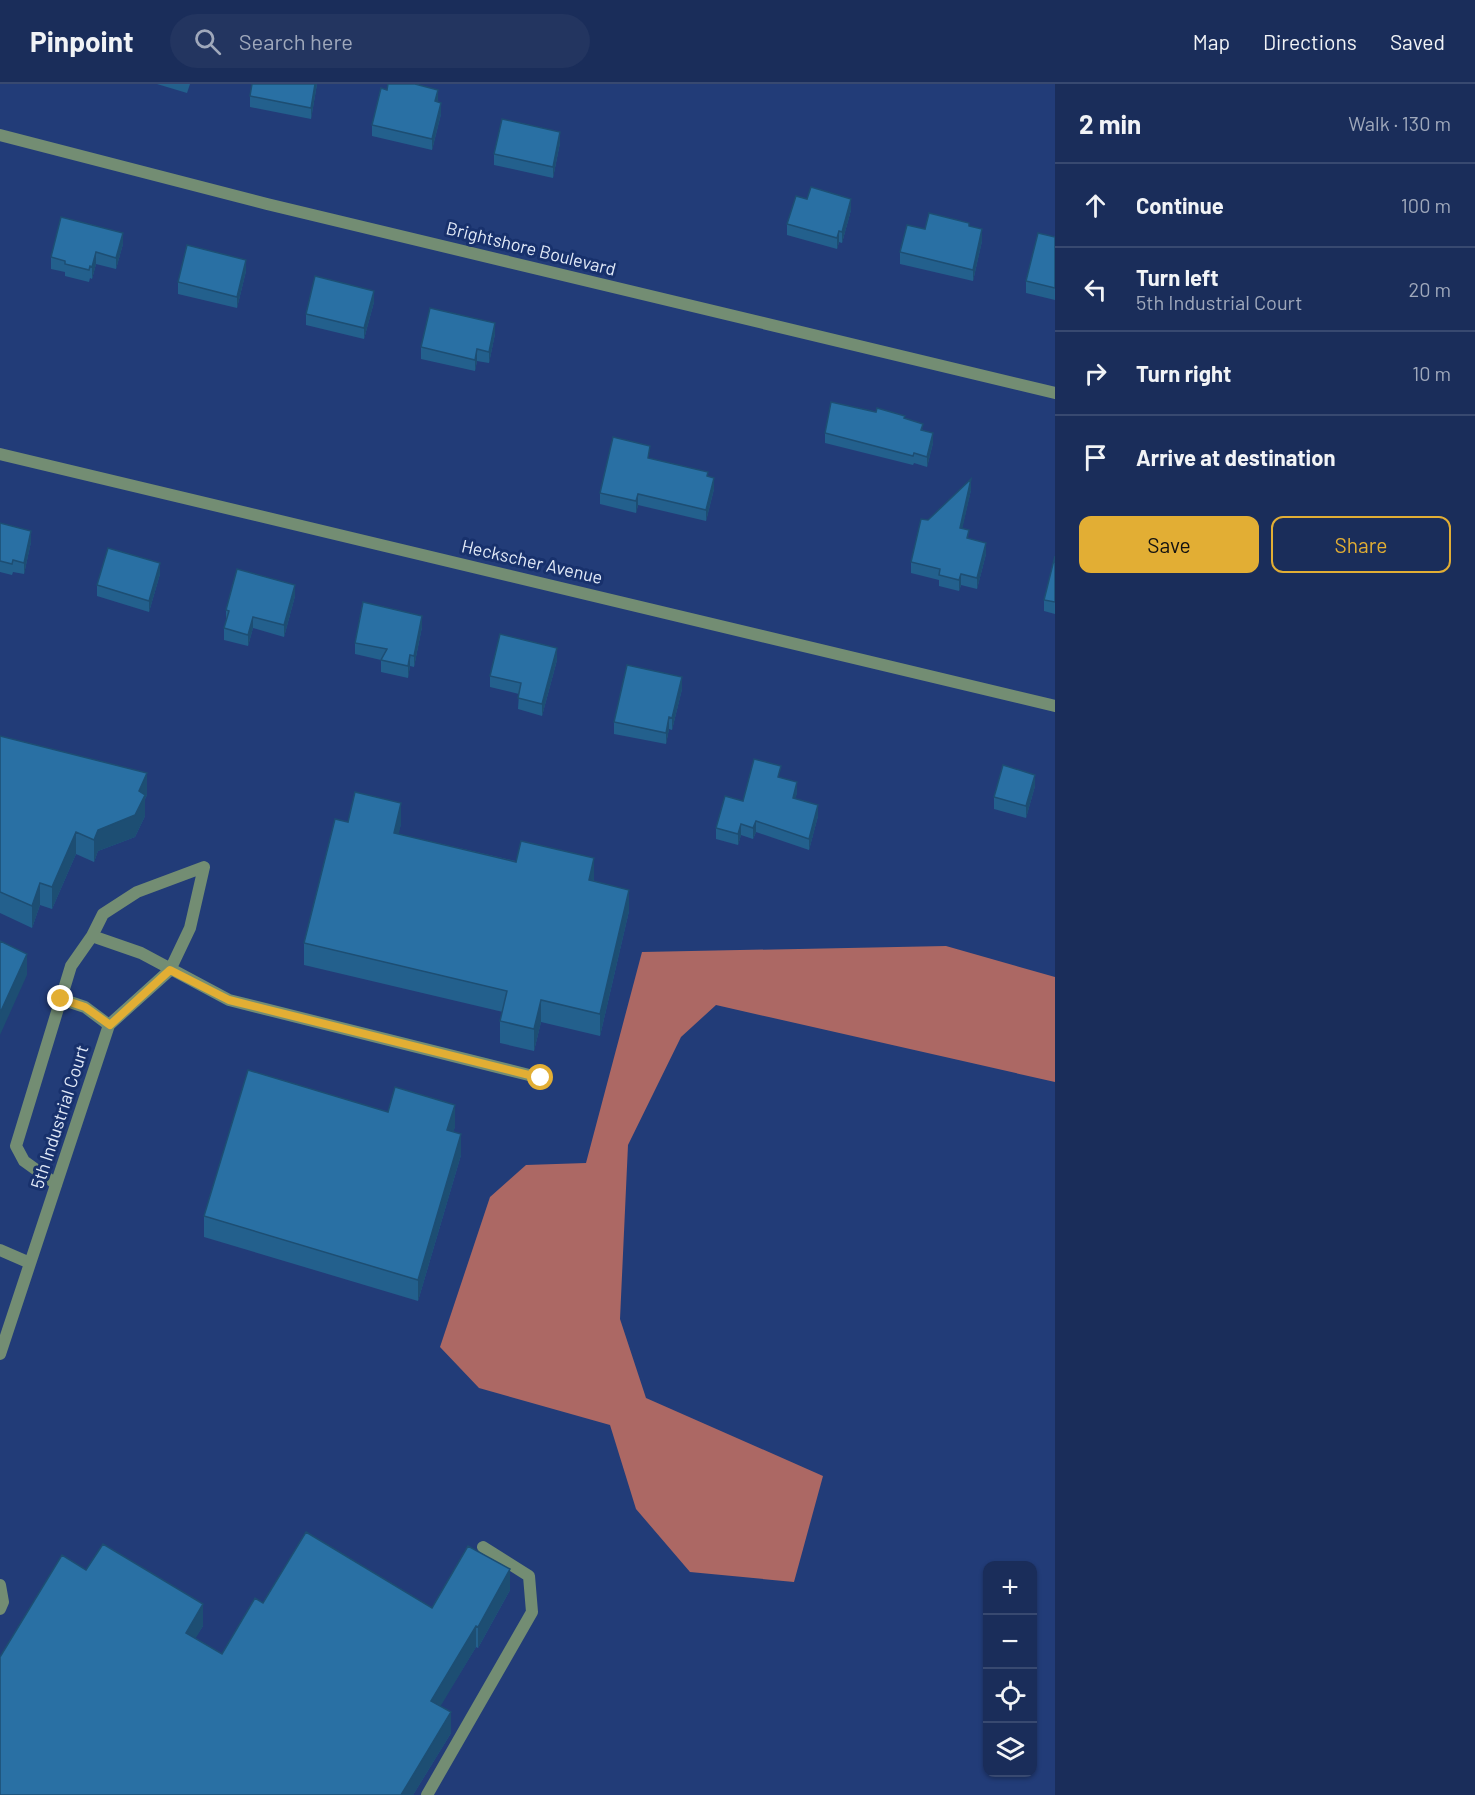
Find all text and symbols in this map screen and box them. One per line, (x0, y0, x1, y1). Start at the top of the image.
search box (170, 14, 590, 68)
text: Pinpoint (30, 24, 134, 58)
icon: search (191, 25, 224, 58)
text: Search here (239, 28, 353, 54)
text: Map (1193, 29, 1230, 54)
text: Directions (1263, 29, 1357, 54)
text: Saved (1390, 29, 1445, 54)
text: 2 min (1079, 108, 1141, 139)
text: Walk · 130 m (1348, 111, 1451, 135)
icon: ahead (1079, 189, 1112, 222)
text: Continue (1136, 192, 1224, 218)
text: 100 m (1401, 193, 1451, 217)
street label: Brightshore Boulevard (444, 216, 618, 280)
text: Turn left (1136, 264, 1219, 290)
icon: left (1079, 273, 1112, 306)
text: 20 m (1408, 277, 1451, 301)
text: 5th Industrial Court (1136, 290, 1302, 314)
icon: right (1079, 357, 1112, 390)
text: Turn right (1136, 360, 1231, 386)
text: 10 m (1412, 361, 1451, 385)
icon: arrive (1079, 441, 1112, 474)
text: Arrive at destination (1136, 444, 1335, 470)
button: Save (1079, 516, 1259, 573)
button: Share (1271, 516, 1451, 573)
street label: Heckscher Avenue (459, 534, 605, 588)
route end (47, 985, 73, 1011)
street label: 5th Industrial Court (25, 1042, 93, 1191)
route start (527, 1064, 553, 1090)
map controls (983, 1561, 1037, 1777)
button: + (983, 1561, 1037, 1615)
button: − (983, 1615, 1037, 1669)
button: locate (983, 1669, 1037, 1723)
button: layers (983, 1723, 1037, 1777)

